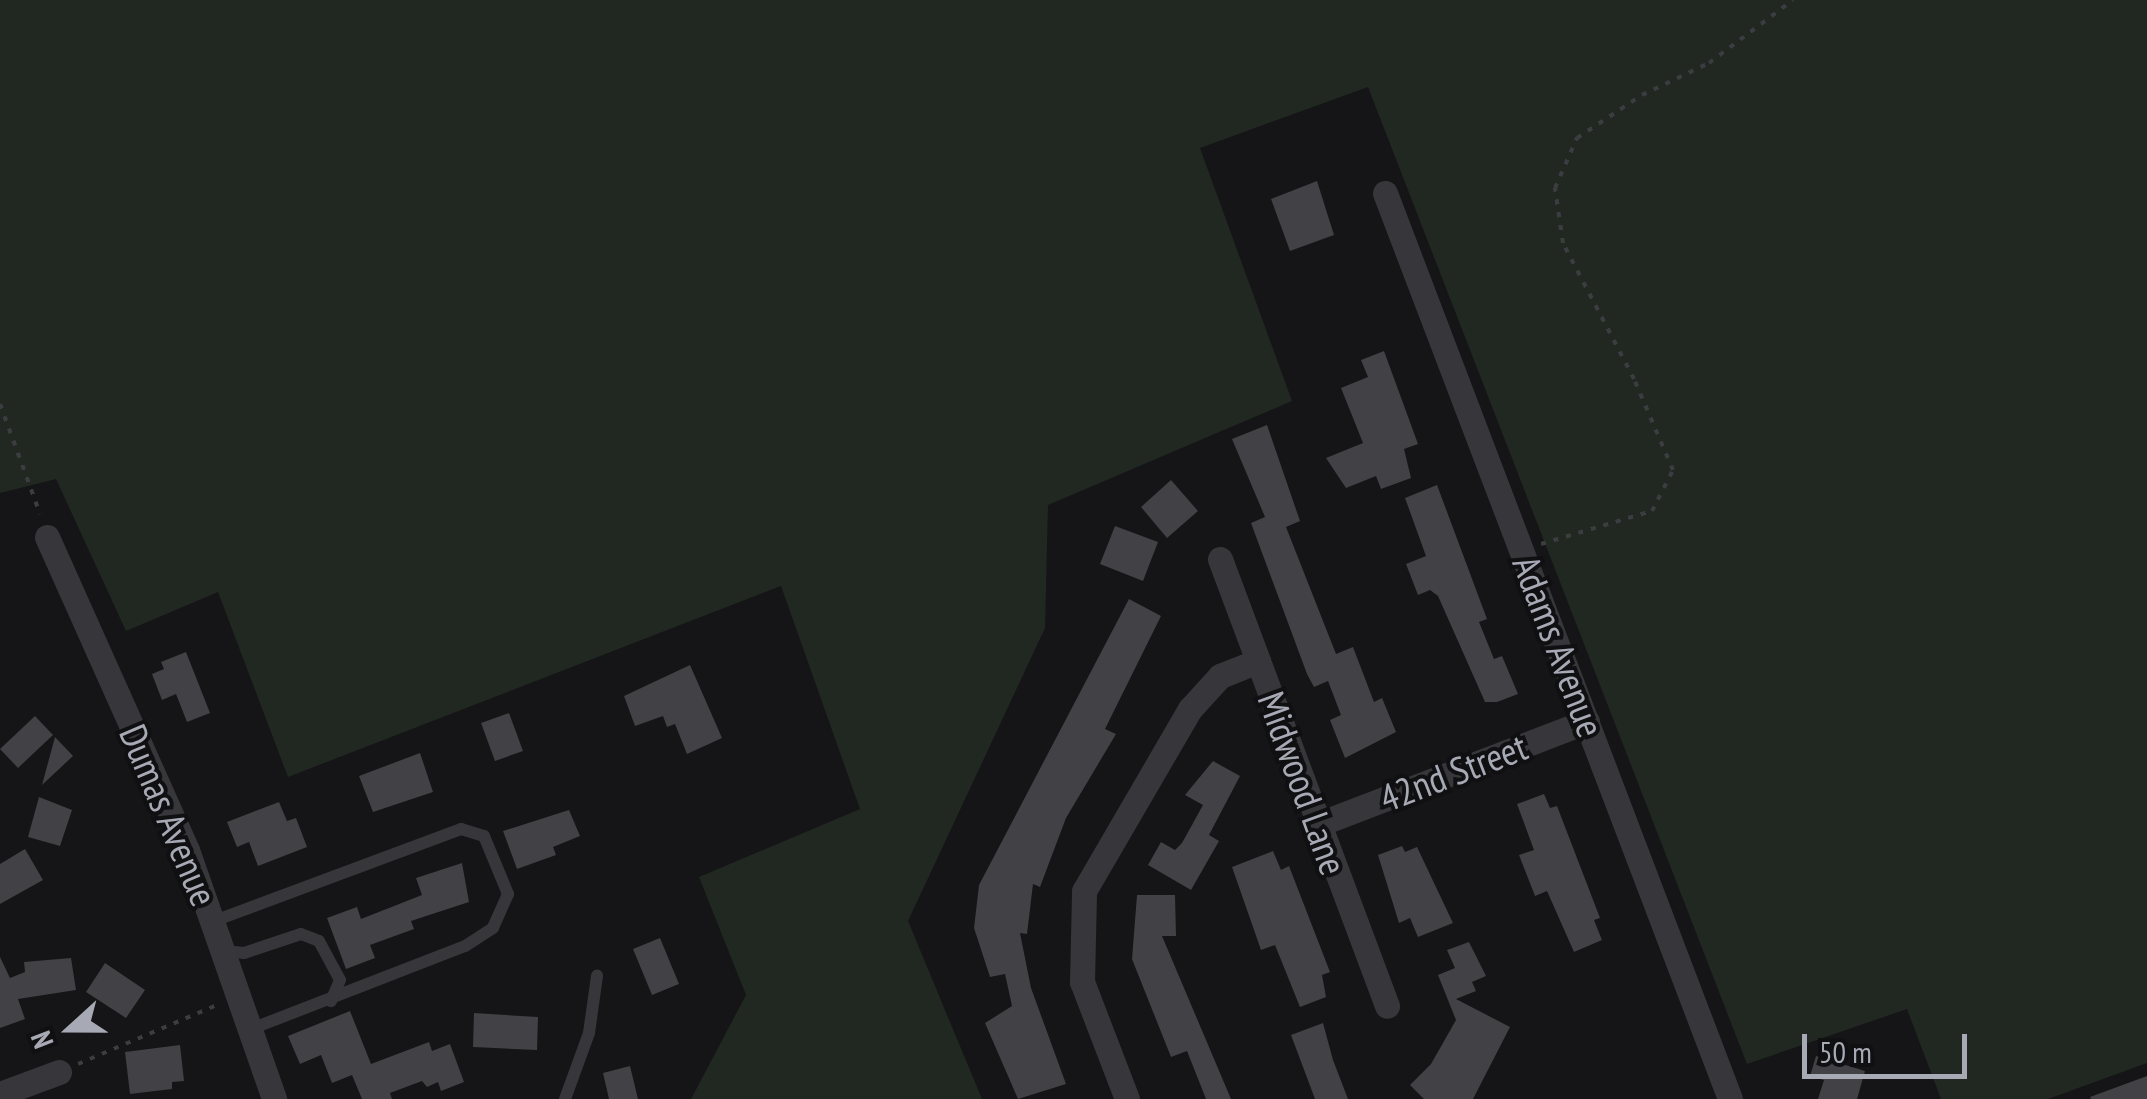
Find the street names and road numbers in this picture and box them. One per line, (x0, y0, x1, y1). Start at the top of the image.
street label: Adams Avenue (1503, 549, 1615, 743)
street label: Midwood Lane (1249, 685, 1357, 881)
street label: Dumas Avenue (110, 717, 228, 913)
street label: 42nd Street (1373, 723, 1533, 821)

